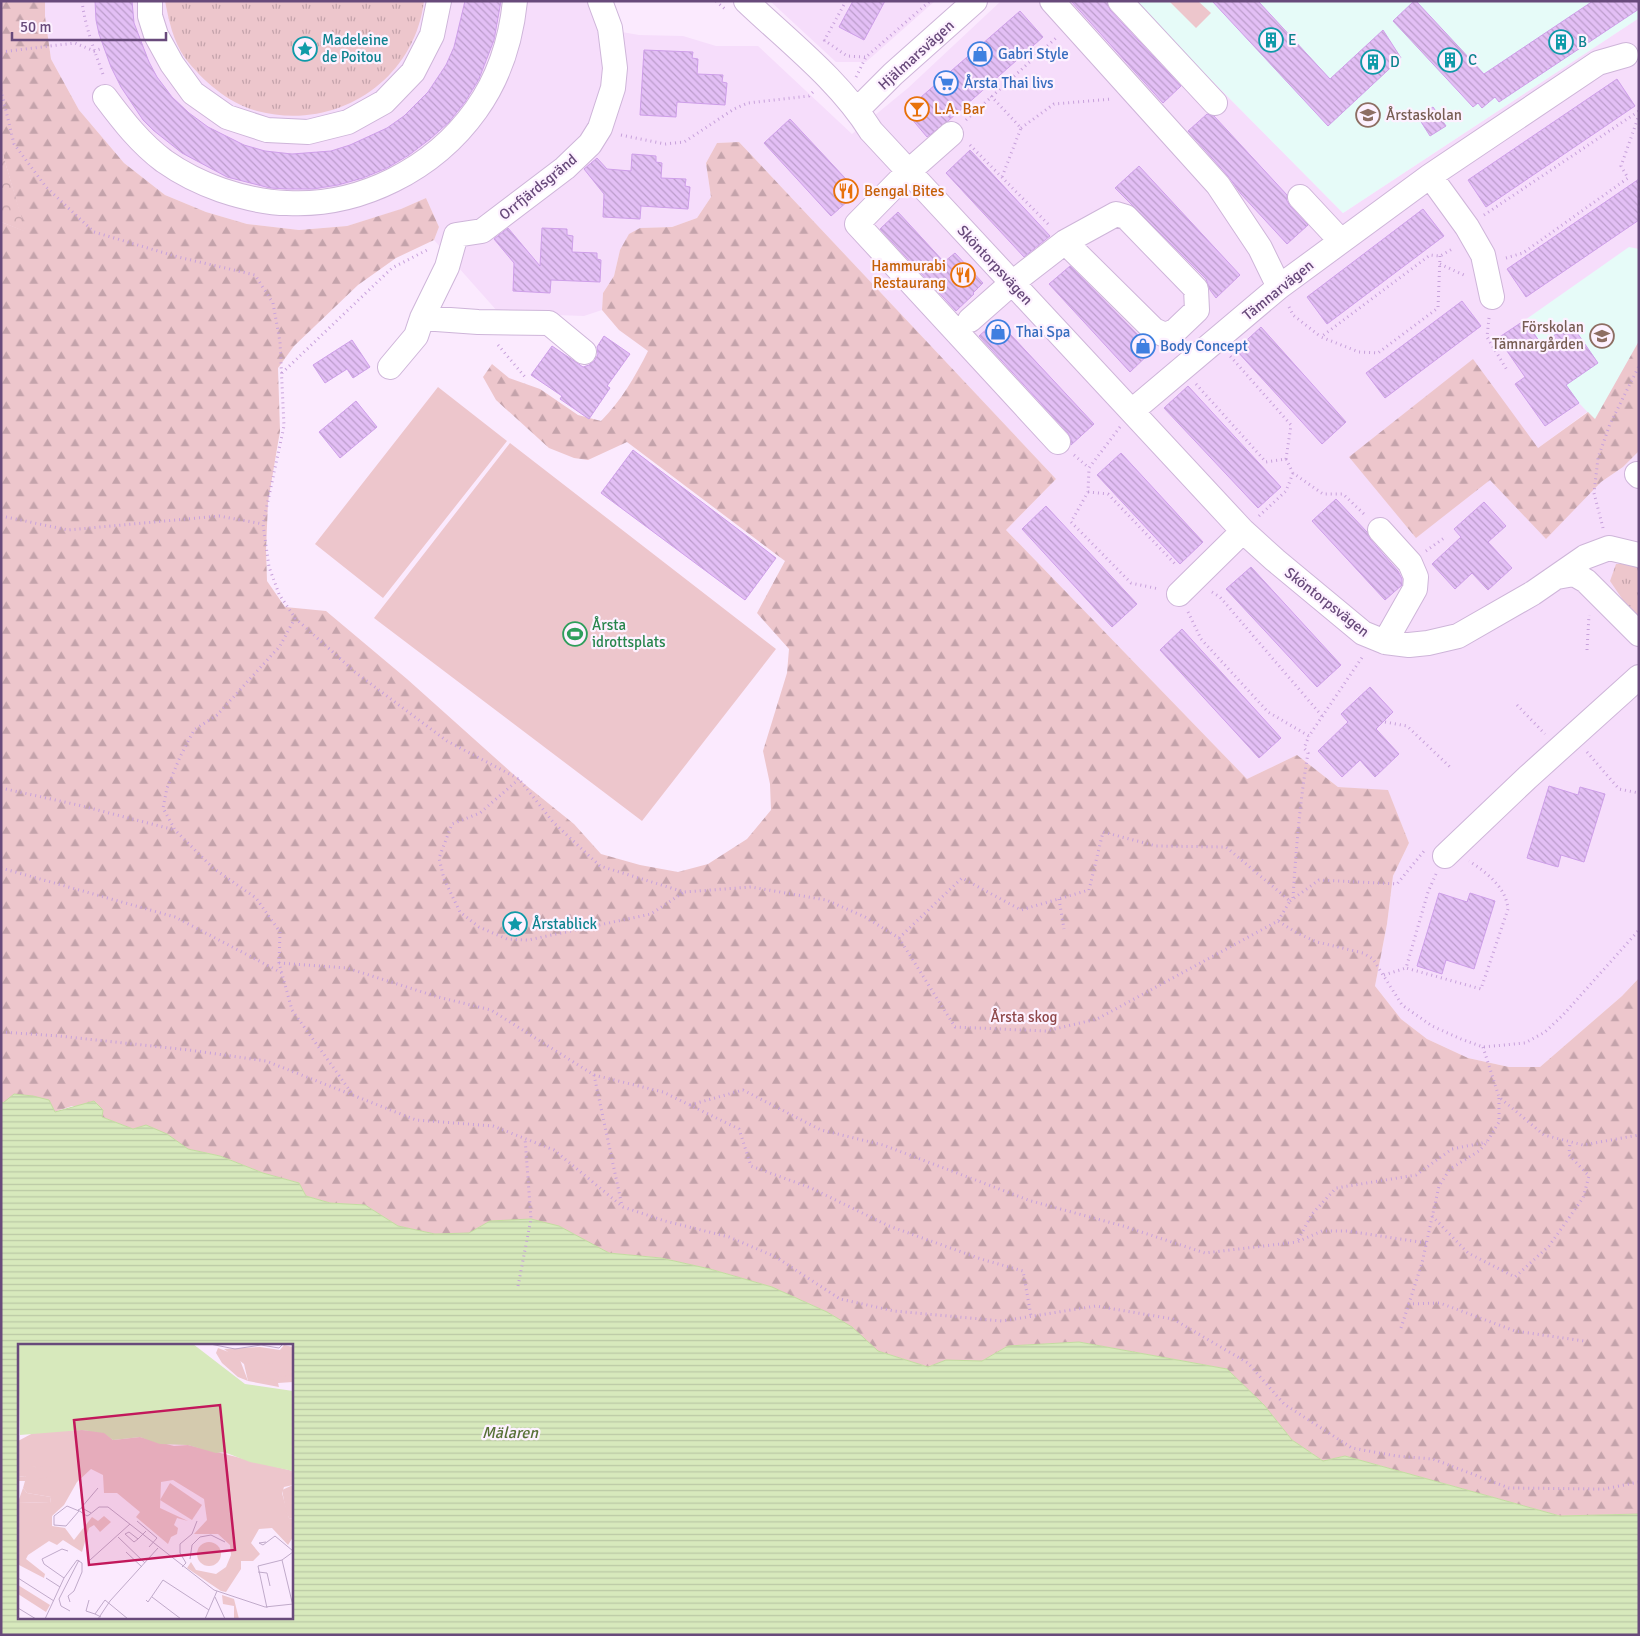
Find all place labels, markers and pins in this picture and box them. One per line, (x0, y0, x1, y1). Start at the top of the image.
building icon: E (1258, 27, 1284, 53)
building icon: B (1548, 29, 1574, 55)
place label: Madeleine de Poitou (322, 31, 389, 66)
place label: E (1288, 31, 1297, 49)
place label: B (1578, 33, 1587, 51)
place icon: Madeleine de Poitou (292, 36, 318, 62)
shop icon: Gabri Style (967, 41, 993, 67)
place label: Gabri Style (998, 45, 1069, 63)
building icon: C (1437, 47, 1463, 73)
building icon: D (1360, 49, 1386, 75)
place label: C (1468, 51, 1477, 69)
place label: D (1390, 53, 1400, 71)
supermarket icon: Årsta Thai livs (933, 70, 959, 96)
place label: Årsta Thai livs (964, 74, 1054, 92)
bar icon: L.A. Bar (904, 96, 930, 122)
place label: L.A. Bar (934, 100, 985, 118)
school or university icon: Årstaskolan (1355, 102, 1381, 128)
place label: Årstaskolan (1386, 106, 1462, 124)
restaurant icon: Bengal Bites (833, 178, 859, 204)
place label: Bengal Bites (864, 182, 945, 200)
place label: Hammurabi Restaurang (871, 257, 946, 292)
restaurant icon: Hammurabi Restaurang (950, 262, 976, 288)
place label: Förskolan Tämnargården (1492, 318, 1584, 353)
shop icon: Thai Spa (985, 319, 1011, 345)
place label: Thai Spa (1016, 323, 1070, 341)
school or university icon: Förskolan Tämnargården (1589, 323, 1615, 349)
shop icon: Body Concept (1130, 333, 1156, 359)
place label: Body Concept (1160, 337, 1248, 355)
place label: Årsta idrottsplats (592, 616, 666, 651)
sports icon: Årsta idrottsplats (562, 621, 588, 647)
place icon: Årstablick (502, 911, 528, 937)
place label: Årstablick (532, 915, 597, 933)

